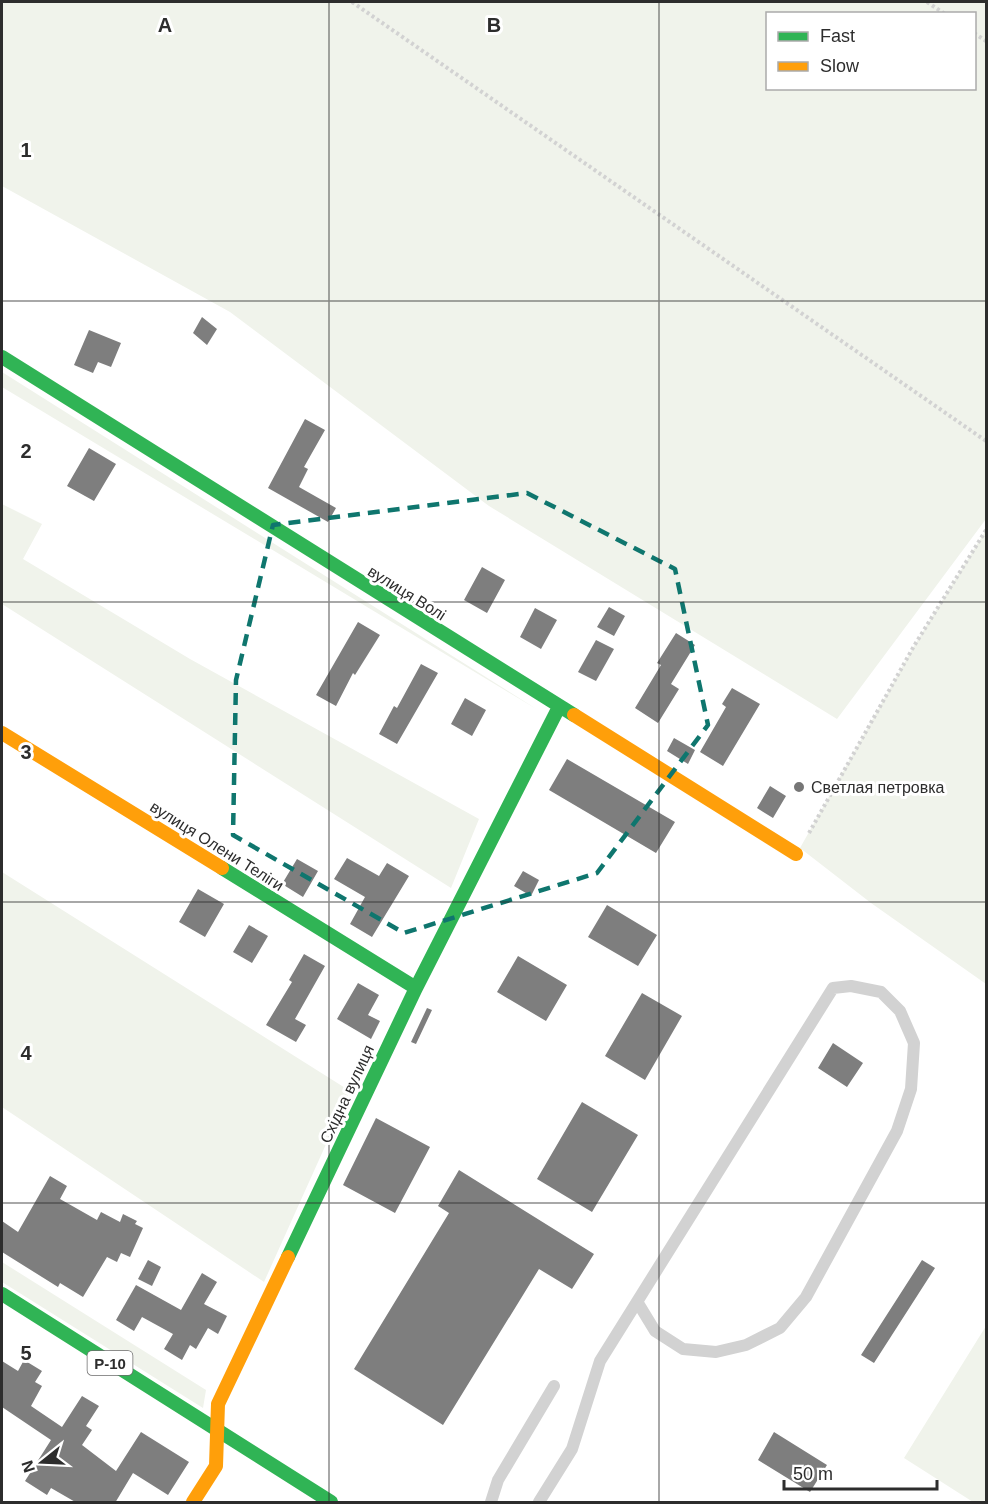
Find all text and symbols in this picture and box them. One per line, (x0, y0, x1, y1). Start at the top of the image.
legend (766, 12, 976, 90)
text: A (158, 14, 172, 36)
text: B (487, 14, 501, 36)
text: Fast (820, 26, 855, 46)
text: Slow (820, 56, 860, 76)
text: 1 (20, 139, 32, 161)
text: 2 (20, 440, 32, 462)
street label: вулиця Волі (365, 562, 449, 624)
text: 3 (20, 741, 32, 763)
place label: Светлая петровка (811, 779, 945, 796)
marker: Светлая петровка (792, 780, 806, 794)
street label: вулиця Олени Теліги (147, 798, 287, 894)
text: 4 (20, 1042, 32, 1064)
street label: Східна вулиця (317, 1042, 377, 1146)
text: 5 (20, 1342, 32, 1364)
road number: Р-10 (88, 1351, 132, 1375)
north arrow (12, 1432, 72, 1492)
scale bar (784, 1453, 937, 1491)
text: N (18, 1458, 38, 1475)
text: 50 m (793, 1464, 833, 1484)

